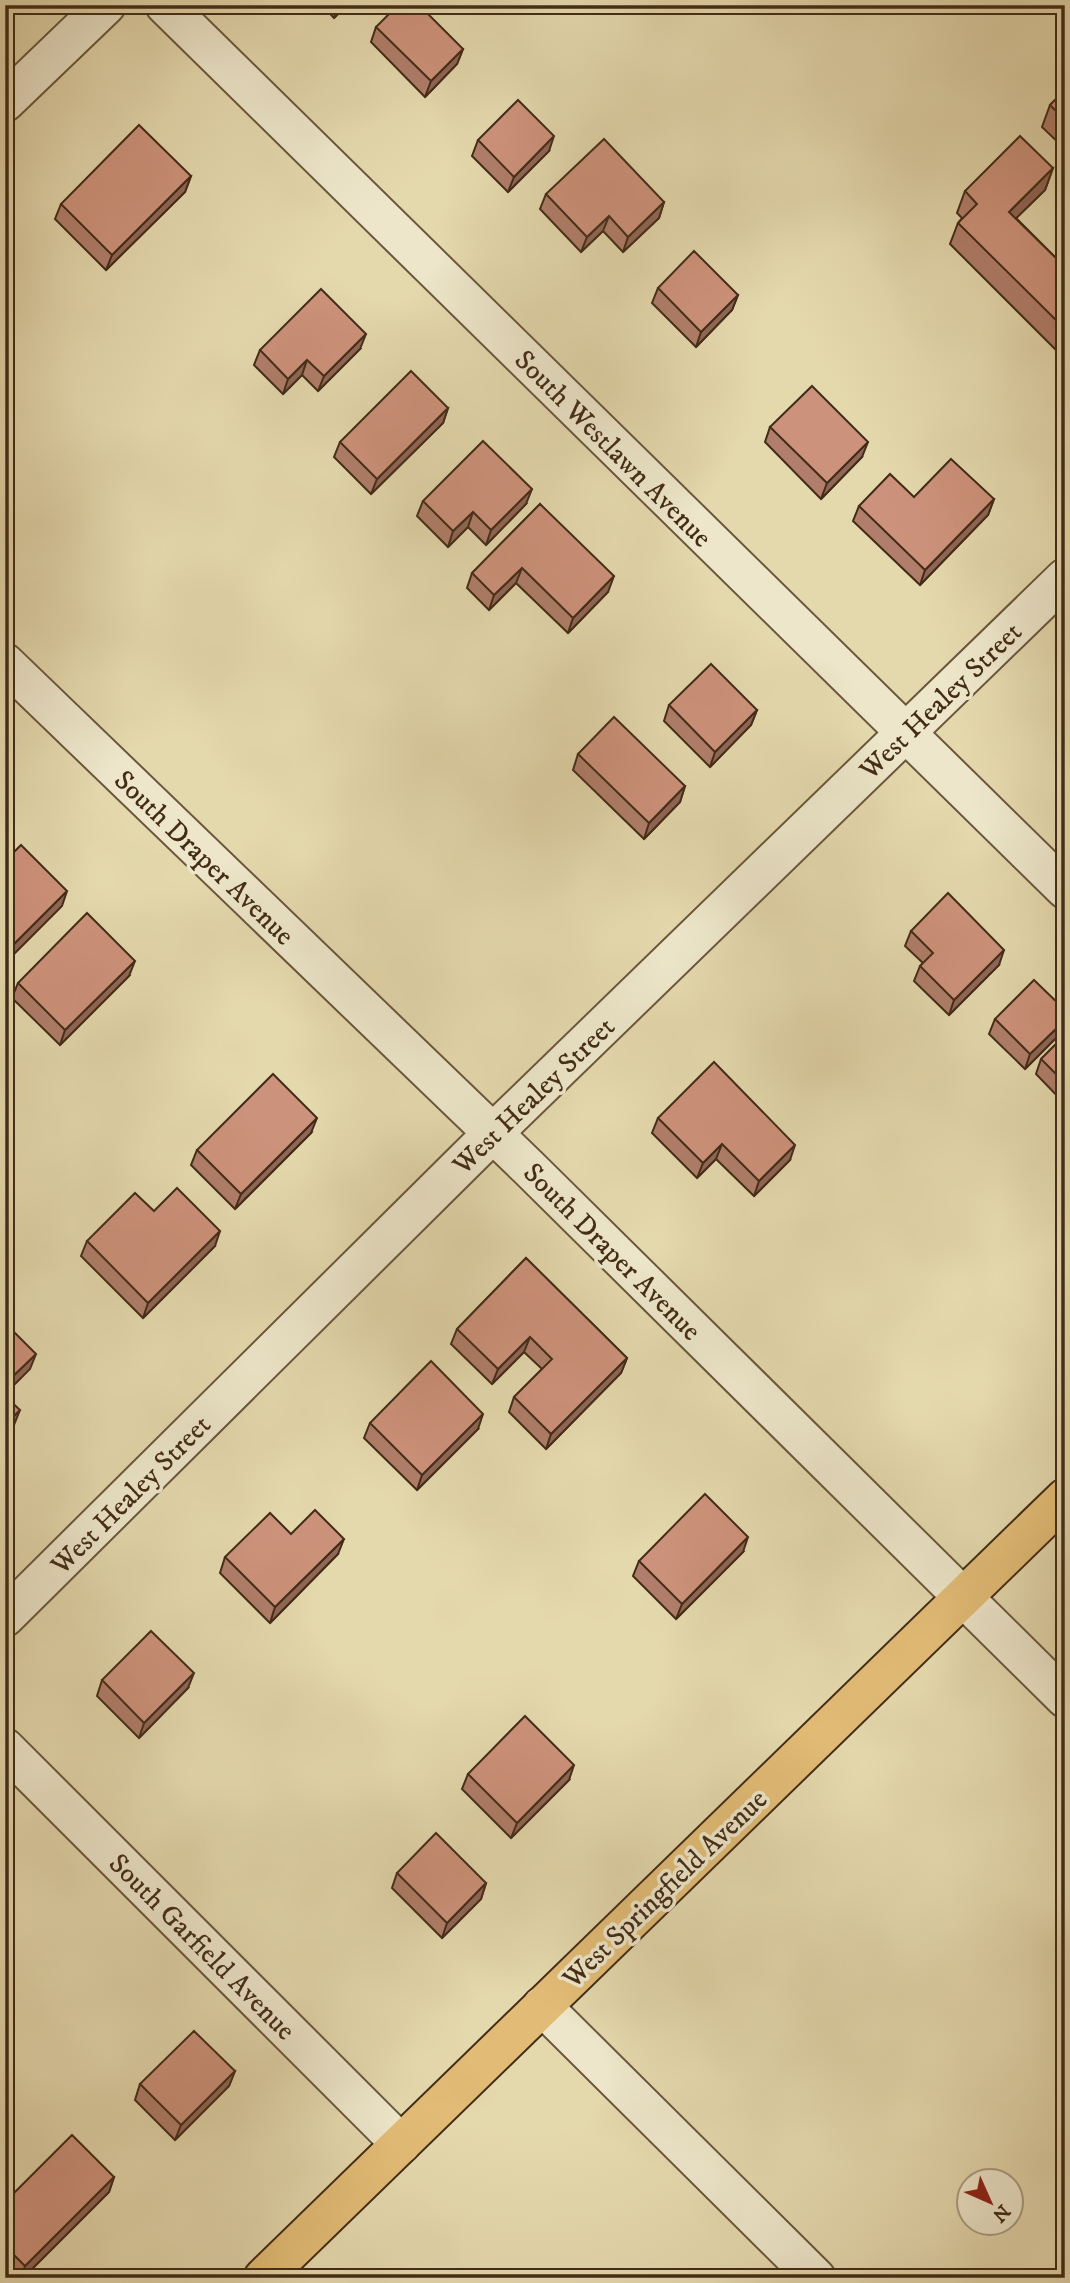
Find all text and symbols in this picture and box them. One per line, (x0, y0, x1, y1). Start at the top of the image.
street label: South Westlawn Avenue (507, 343, 719, 555)
street label: West Healey Street (852, 615, 1030, 788)
street label: South Draper Avenue (106, 763, 302, 953)
street label: West Healey Street (445, 1010, 623, 1183)
street label: South Draper Avenue (516, 1156, 708, 1348)
street label: West Healey Street (43, 1408, 218, 1583)
street label: West Springfield Avenue (555, 1782, 775, 1997)
street label: South Garfield Avenue (101, 1846, 303, 2048)
north arrow (954, 2168, 1024, 2238)
text: N (987, 2199, 1015, 2227)

